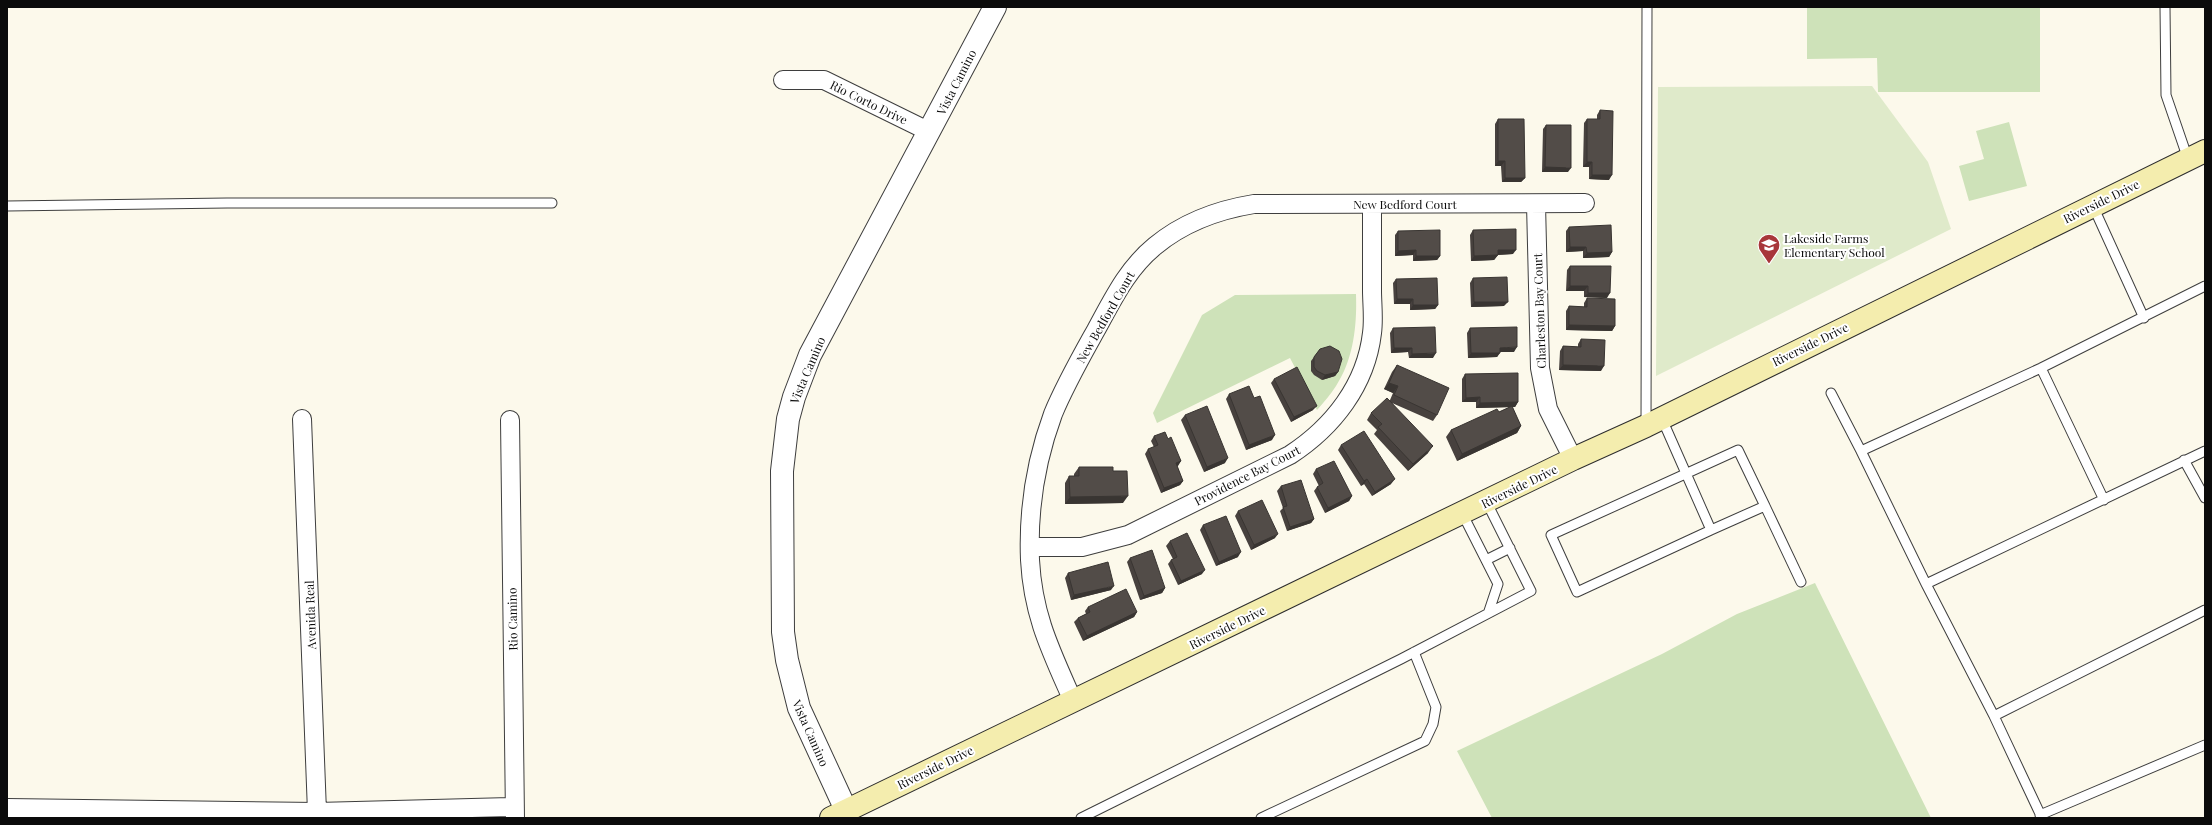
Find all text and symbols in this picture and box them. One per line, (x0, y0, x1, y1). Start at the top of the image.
street label: Vista Camino (932, 46, 980, 118)
street label: Rio Corto Drive (828, 76, 910, 128)
street label: Riverside Drive (2060, 176, 2142, 226)
street label: New Bedford Court (1353, 196, 1458, 212)
place label: Lakeside Farms Elementary School (1784, 230, 1885, 260)
school or university icon: Lakeside Farms Elementary School (1756, 232, 1782, 265)
street label: Charleston Bay Court (1529, 252, 1549, 369)
street label: New Bedford Court (1072, 268, 1138, 366)
street label: Riverside Drive (1769, 319, 1851, 369)
street label: Vista Camino (785, 334, 828, 407)
street label: Providence Bay Court (1191, 441, 1303, 509)
street label: Riverside Drive (1478, 461, 1560, 511)
street label: Avenida Real (301, 580, 319, 651)
street label: Rio Camino (503, 587, 521, 651)
street label: Riverside Drive (1186, 602, 1268, 652)
street label: Vista Camino (789, 696, 833, 769)
street label: Riverside Drive (894, 742, 976, 792)

